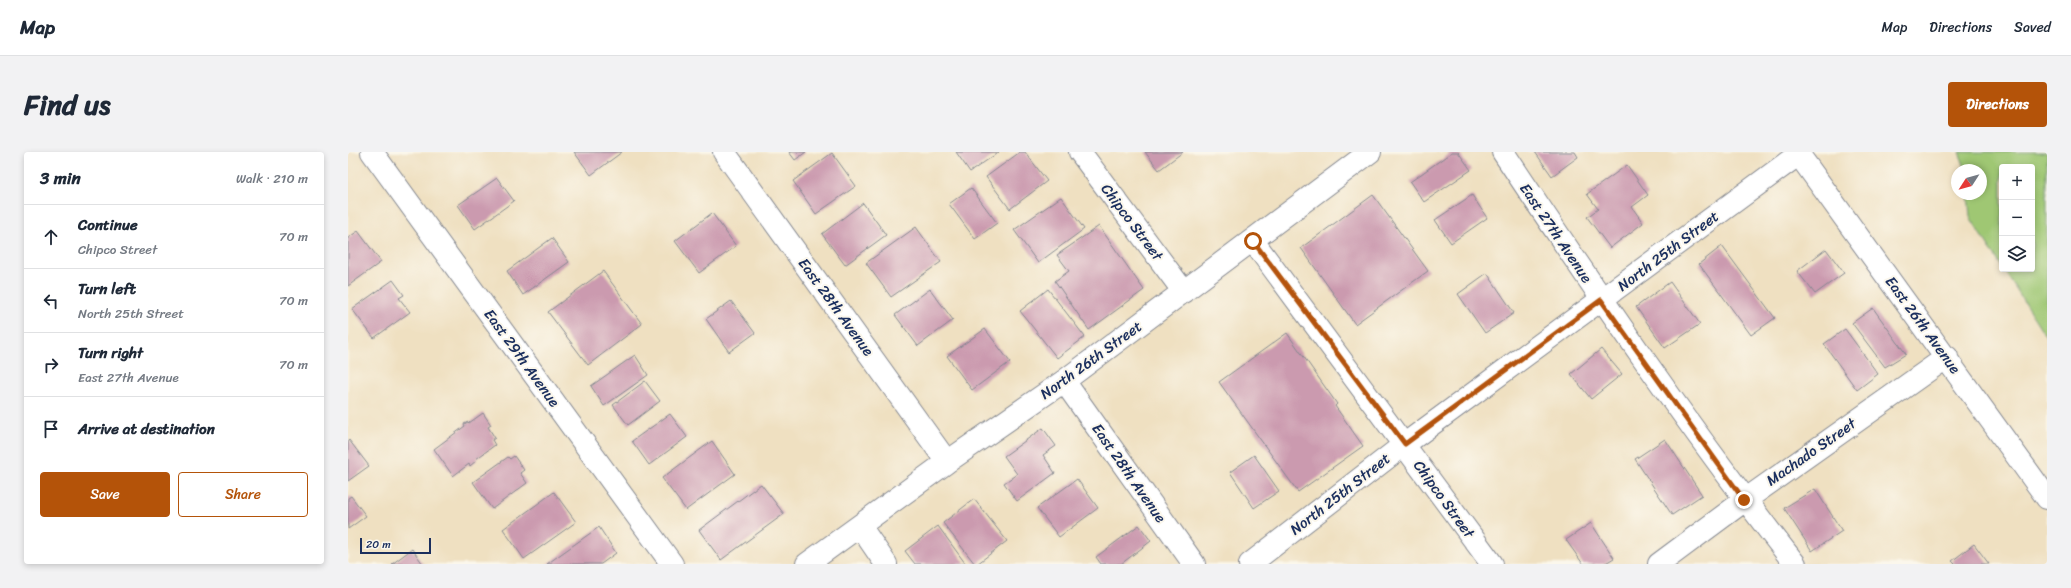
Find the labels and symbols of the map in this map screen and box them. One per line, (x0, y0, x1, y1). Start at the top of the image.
north arrow (1951, 164, 1987, 200)
street label: Chipco Street (1094, 178, 1170, 267)
street label: East 27th Avenue (1513, 178, 1599, 288)
street label: North 25th Street (1611, 204, 1725, 298)
route start (1244, 232, 1262, 250)
street label: East 28th Avenue (791, 252, 881, 362)
street label: East 26th Avenue (1878, 270, 1968, 380)
street label: East 29th Avenue (477, 303, 567, 413)
street label: North 26th Street (1034, 313, 1148, 406)
street label: Machado Street (1760, 411, 1862, 493)
street label: East 28th Avenue (1085, 418, 1173, 528)
street label: North 25th Street (1284, 446, 1396, 542)
street label: Chipco Street (1407, 454, 1482, 544)
route end (1735, 491, 1753, 509)
scale bar (360, 536, 431, 555)

